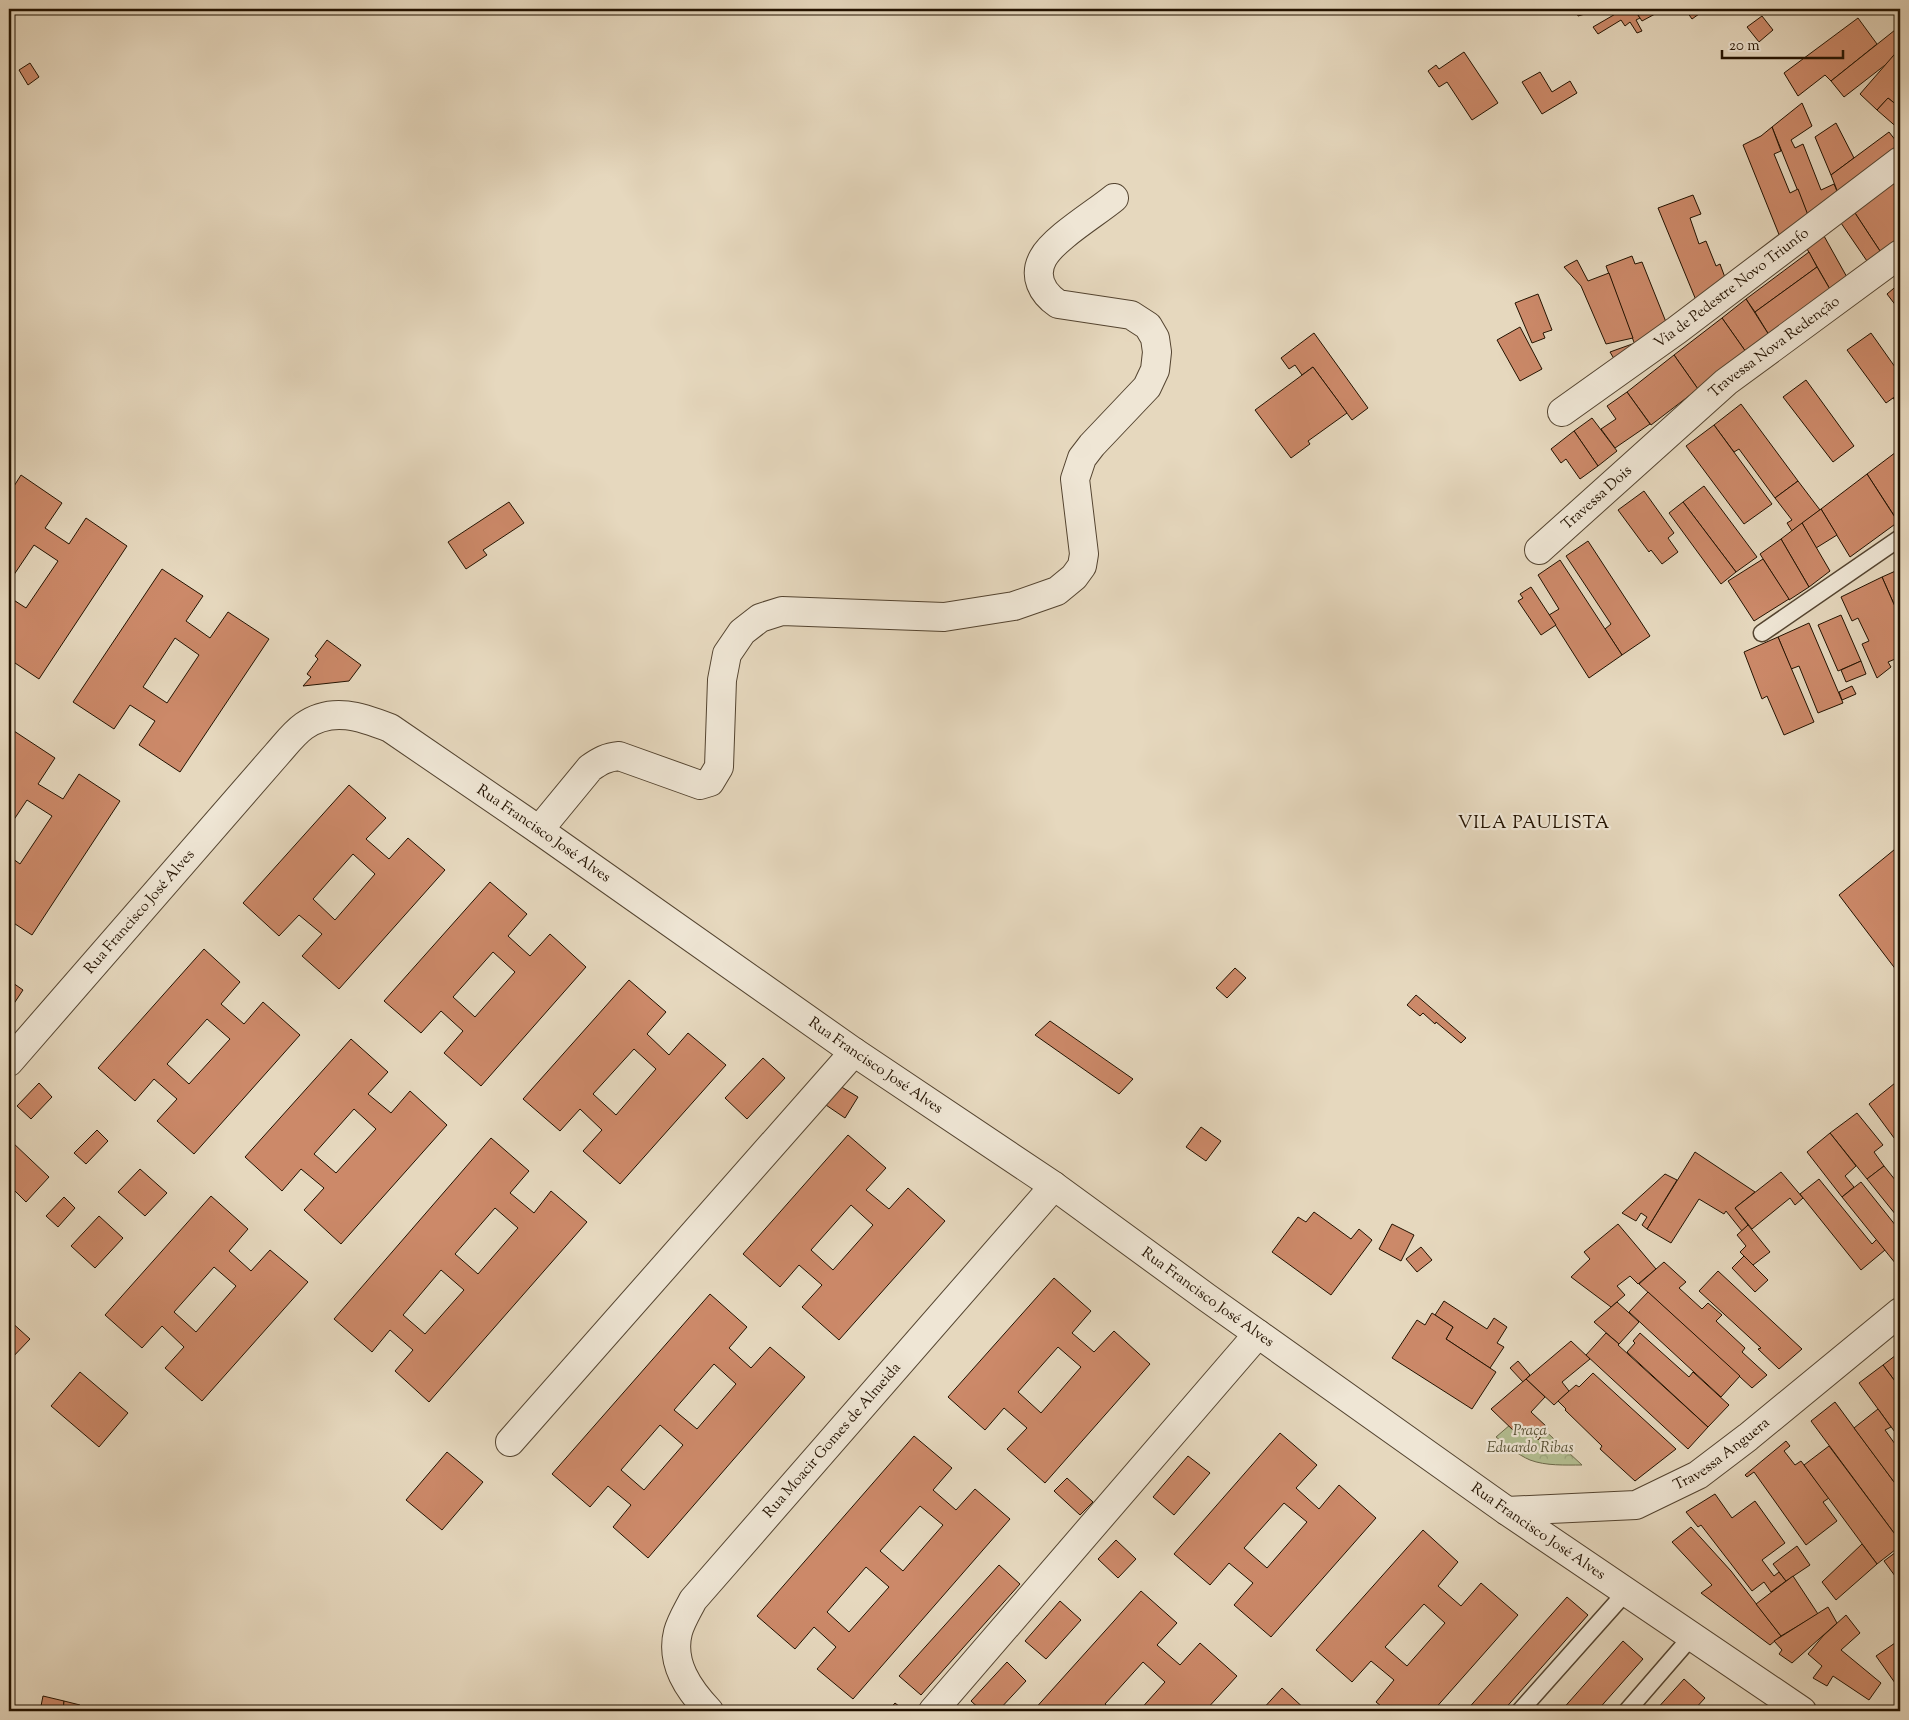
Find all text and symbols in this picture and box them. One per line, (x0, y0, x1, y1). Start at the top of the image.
scale bar (1722, 28, 1843, 60)
text: 20 m (1729, 36, 1760, 57)
street label: Via de Pedestre Novo Triunfo (1650, 223, 1814, 354)
street label: Travessa Nova Redenção (1704, 291, 1844, 403)
street label: Travessa Dois (1557, 461, 1637, 535)
street label: Rua Francisco José Alves (472, 780, 615, 888)
district label: VILA PAULISTA (1458, 811, 1610, 837)
street label: Rua Francisco José Alves (80, 845, 200, 979)
street label: Rua Francisco José Alves (804, 1012, 947, 1119)
street label: Rua Francisco José Alves (1137, 1243, 1278, 1353)
street label: Rua Moacir Gomes de Almeida (759, 1358, 906, 1523)
street label: Travessa Anguera (1670, 1413, 1774, 1496)
park label: Praça Eduardo Ribas (1486, 1421, 1574, 1459)
street label: Rua Francisco José Alves (1467, 1478, 1610, 1585)

